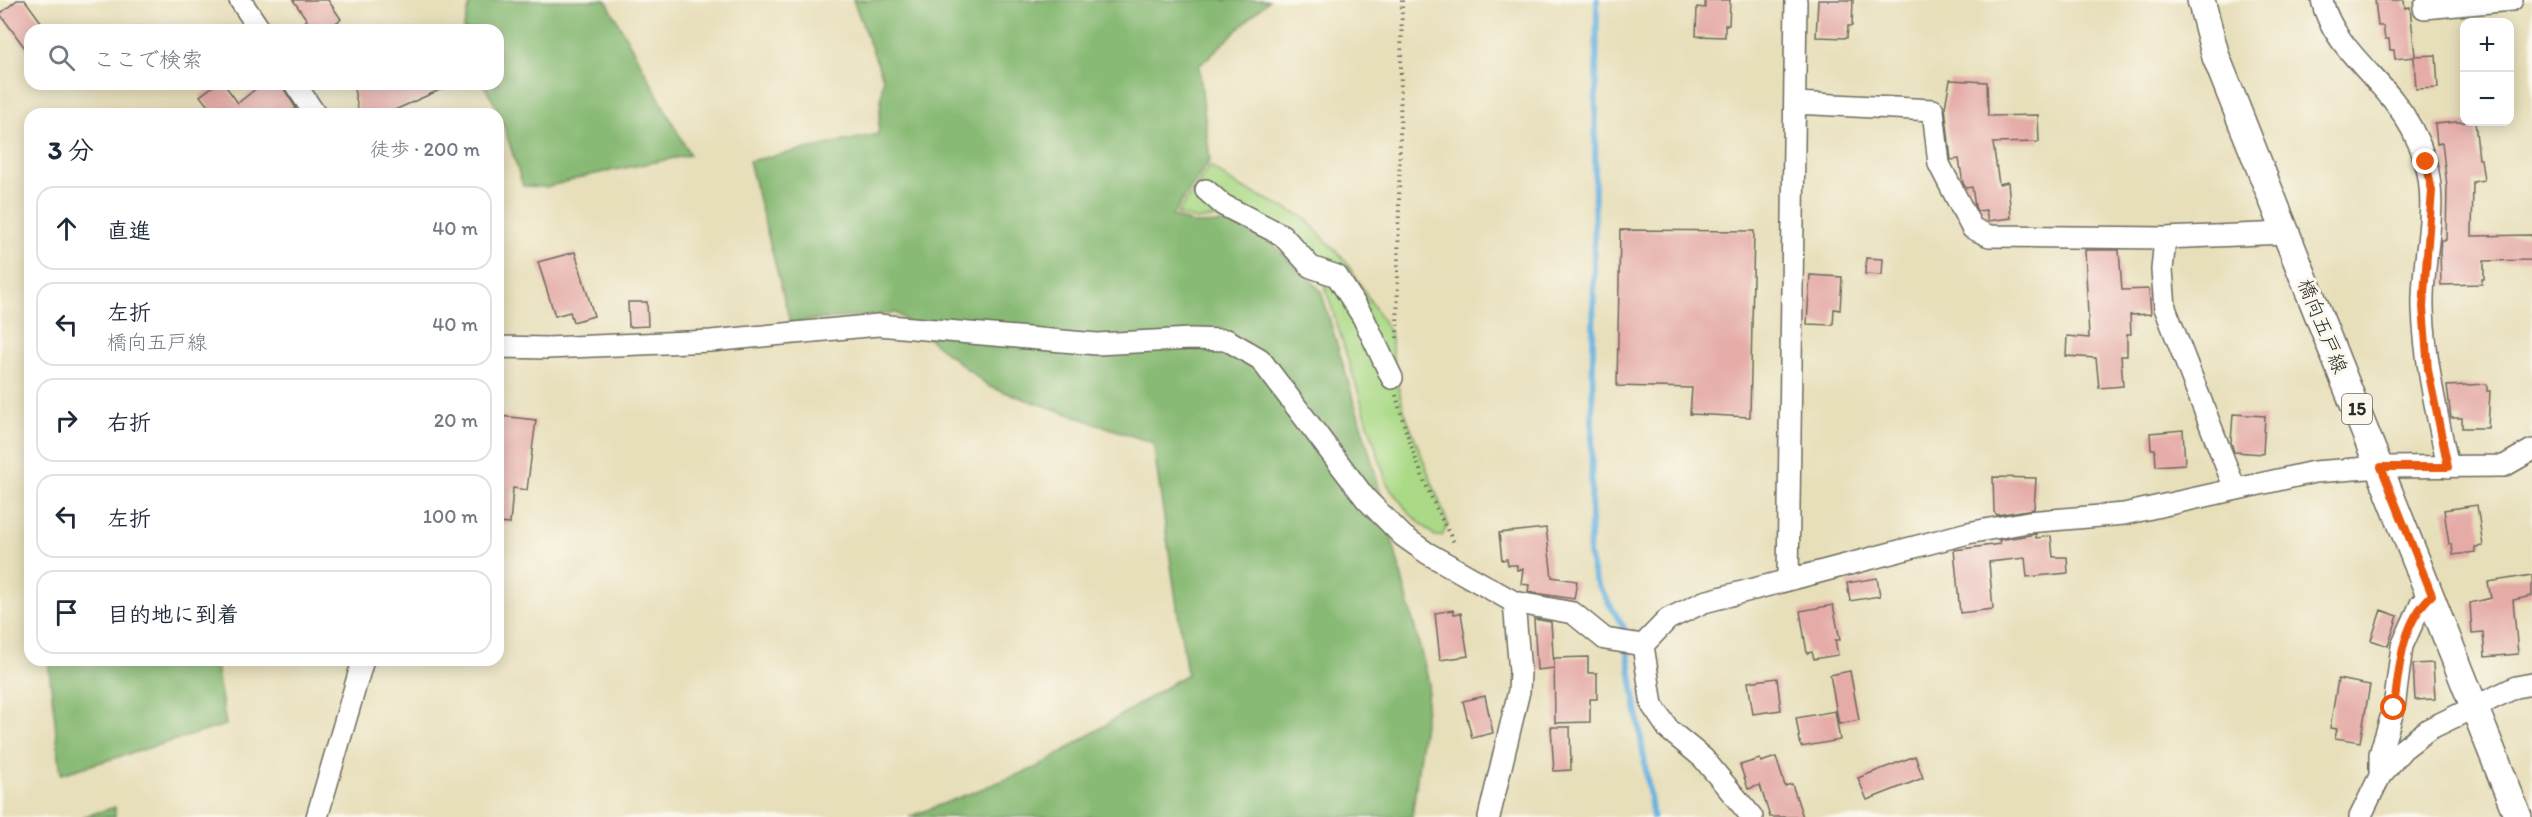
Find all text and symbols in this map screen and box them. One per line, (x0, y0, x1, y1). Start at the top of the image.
map controls (2460, 18, 2514, 126)
button: + (2460, 18, 2514, 72)
search box (24, 24, 504, 90)
icon: search (45, 41, 78, 74)
text: ここで検索 (93, 46, 203, 73)
button: − (2460, 72, 2514, 126)
text: 3 分 (48, 134, 94, 166)
text: 徒歩 · 200 m (370, 137, 480, 161)
route end (2412, 148, 2438, 174)
icon: ahead (50, 212, 83, 245)
text: 40 m (432, 216, 478, 240)
text: 直進 (107, 217, 151, 244)
street label: 橋向五戸線 (2293, 275, 2353, 377)
text: 左折 (107, 299, 151, 326)
icon: left (50, 308, 83, 341)
text: 40 m (432, 312, 478, 336)
text: 橋向五戸線 (107, 330, 207, 354)
road number: 15 (2342, 394, 2372, 424)
icon: right (50, 404, 83, 437)
text: 20 m (434, 408, 478, 432)
text: 右折 (107, 409, 151, 436)
icon: left (50, 500, 83, 533)
text: 100 m (423, 504, 478, 528)
text: 左折 (107, 505, 151, 532)
icon: arrive (50, 596, 83, 629)
text: 目的地に到着 (107, 601, 239, 628)
route start (2380, 694, 2406, 720)

